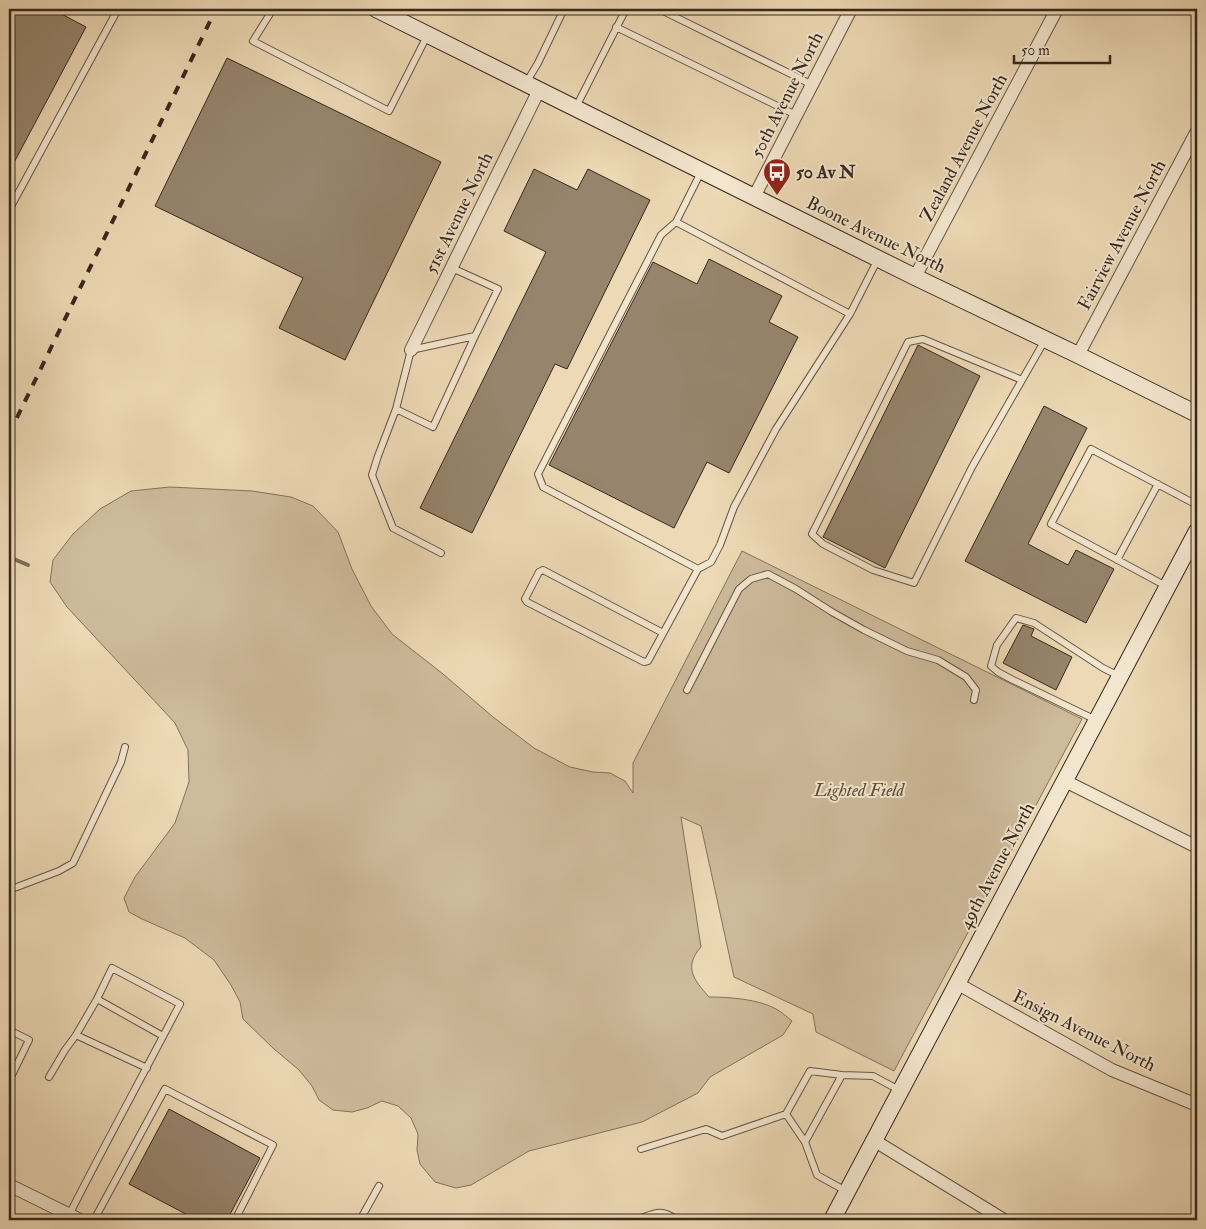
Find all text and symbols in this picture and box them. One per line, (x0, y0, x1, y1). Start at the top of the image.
street label: 50th Avenue North (745, 28, 829, 162)
scale bar (1014, 32, 1110, 64)
text: 50 m (1021, 41, 1050, 60)
street label: Zealand Avenue North (915, 69, 1013, 226)
street label: 51st Avenue North (420, 148, 499, 278)
street label: Fairview Avenue North (1073, 155, 1172, 314)
bus stop icon: 50 Av N (762, 157, 792, 196)
place label: 50 Av N (796, 161, 856, 184)
street label: Boone Avenue North (803, 191, 950, 279)
park label: Lighted Field (813, 779, 905, 802)
street label: 49th Avenue North (954, 798, 1040, 933)
street label: Ensign Avenue North (1009, 985, 1160, 1077)

